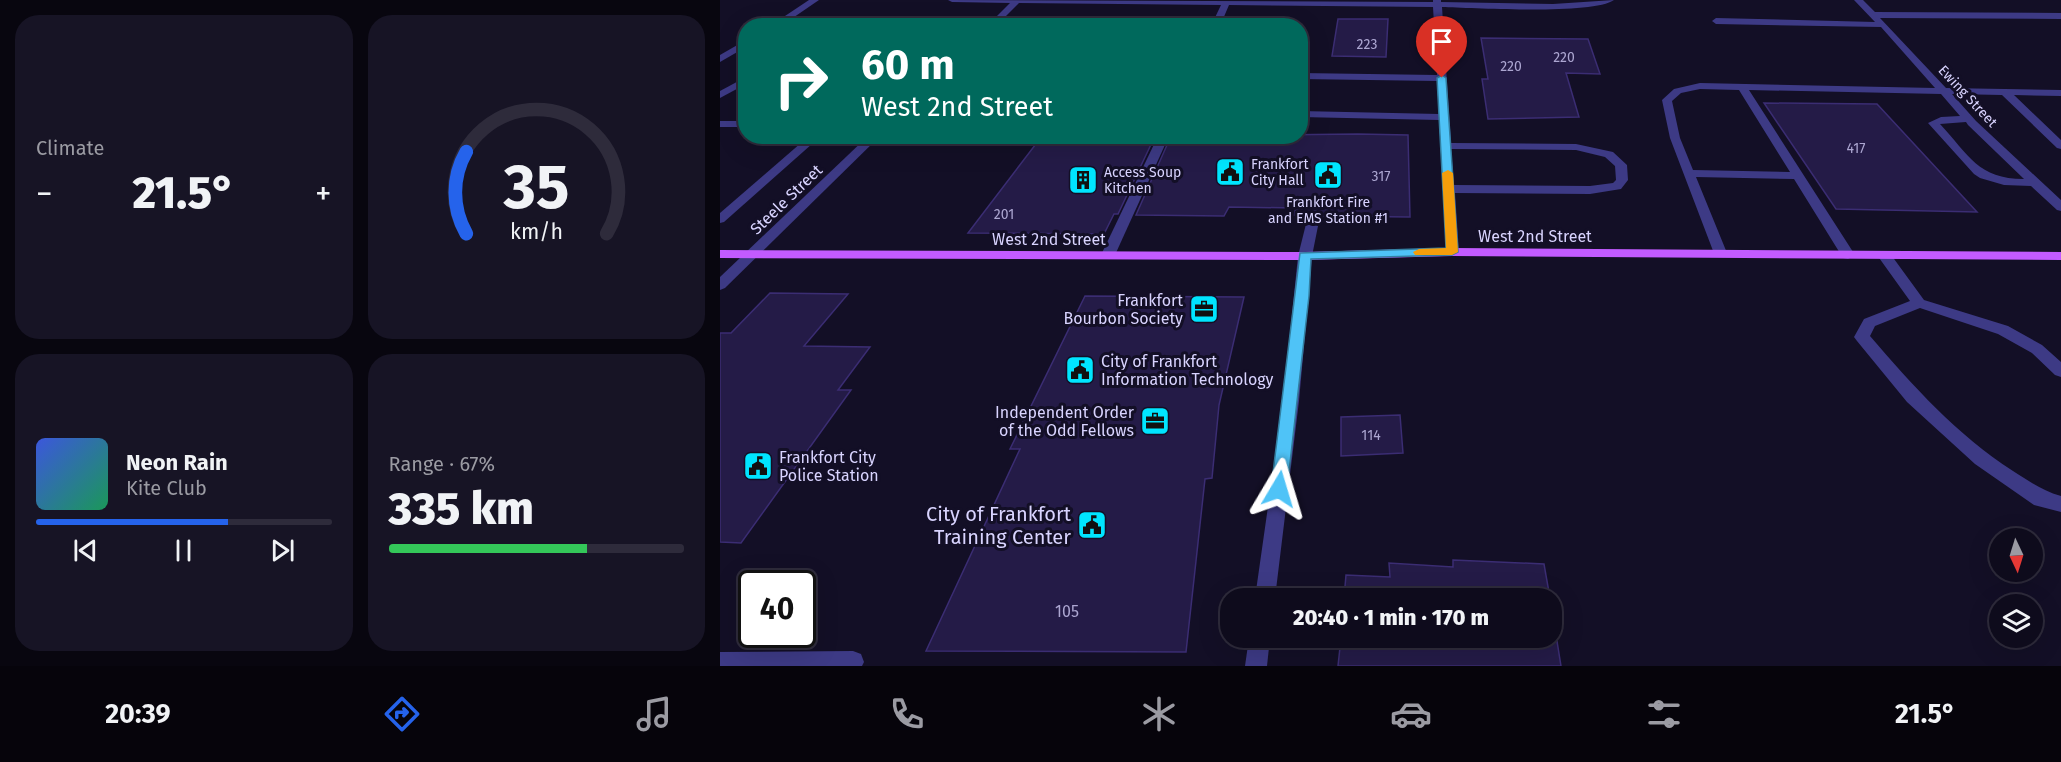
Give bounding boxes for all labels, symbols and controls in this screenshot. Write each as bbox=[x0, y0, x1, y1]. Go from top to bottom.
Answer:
pin bbox=[1416, 16, 1467, 78]
icon: arrive bbox=[1425, 25, 1458, 58]
house number: 223 bbox=[1357, 36, 1377, 53]
text: 60 m bbox=[861, 40, 955, 90]
icon: right bbox=[762, 42, 840, 120]
house number: 220 bbox=[1553, 49, 1575, 66]
house number: 220 bbox=[1500, 58, 1522, 75]
street label: Ewing Street bbox=[1935, 62, 2001, 132]
text: West 2nd Street bbox=[861, 91, 1053, 123]
text: Climate bbox=[36, 136, 104, 160]
house number: 417 bbox=[1847, 140, 1865, 157]
text: 35 bbox=[502, 150, 569, 225]
public building icon: Frankfort City Hall bbox=[1214, 156, 1246, 188]
place label: Frankfort City Hall bbox=[1251, 156, 1309, 189]
public building icon: Frankfort Fire and EMS Station #1 bbox=[1312, 159, 1344, 191]
street label: Steele Street bbox=[746, 160, 826, 238]
building icon: Access Soup Kitchen bbox=[1067, 164, 1099, 196]
place label: Access Soup Kitchen bbox=[1104, 164, 1181, 197]
text: 21.5° bbox=[132, 166, 235, 220]
house number: 317 bbox=[1372, 168, 1390, 185]
text: − bbox=[36, 174, 53, 214]
text: + bbox=[315, 174, 332, 214]
place label: Frankfort Fire and EMS Station #1 bbox=[1268, 194, 1388, 227]
house number: 201 bbox=[994, 206, 1014, 223]
text: km/h bbox=[510, 219, 563, 245]
street label: West 2nd Street bbox=[1478, 227, 1592, 246]
street label: West 2nd Street bbox=[992, 230, 1106, 249]
place label: Frankfort Bourbon Society bbox=[1063, 291, 1183, 328]
office icon: Frankfort Bourbon Society bbox=[1188, 293, 1220, 325]
place label: City of Frankfort Information Technology bbox=[1101, 352, 1274, 389]
public building icon: City of Frankfort Information Technology bbox=[1064, 354, 1096, 386]
place label: Independent Order of the Odd Fellows bbox=[995, 403, 1135, 440]
office icon: Independent Order of the Odd Fellows bbox=[1139, 405, 1171, 437]
house number: 114 bbox=[1361, 427, 1381, 444]
place label: Frankfort City Police Station bbox=[779, 448, 879, 485]
text: Neon Rain bbox=[126, 449, 228, 476]
public building icon: Frankfort City Police Station bbox=[742, 450, 774, 482]
text: Range · 67% bbox=[389, 452, 495, 476]
position arrow bbox=[1247, 457, 1311, 521]
text: Kite Club bbox=[126, 476, 207, 500]
text: 335 km bbox=[389, 482, 534, 536]
place label: City of Frankfort Training Center bbox=[926, 502, 1072, 549]
public building icon: City of Frankfort Training Center bbox=[1076, 509, 1108, 541]
north arrow bbox=[1989, 528, 2043, 582]
map controls bbox=[1989, 528, 2043, 648]
icon: previous bbox=[69, 534, 102, 567]
icon: pause bbox=[167, 534, 200, 567]
icon: next bbox=[266, 534, 299, 567]
speed limit sign: 40 bbox=[738, 570, 816, 648]
button: layers bbox=[1989, 594, 2043, 648]
house number: 105 bbox=[1055, 602, 1079, 621]
text: 20:40 · 1 min · 170 m bbox=[1293, 604, 1489, 631]
icon: directions bbox=[381, 693, 423, 735]
icon: music bbox=[633, 693, 675, 735]
icon: phone bbox=[886, 693, 928, 735]
icon: climate bbox=[1138, 693, 1180, 735]
icon: car bbox=[1390, 693, 1432, 735]
icon: filters bbox=[1643, 693, 1685, 735]
text: 20:39 bbox=[105, 698, 171, 730]
text: 21.5° bbox=[1895, 698, 1956, 730]

